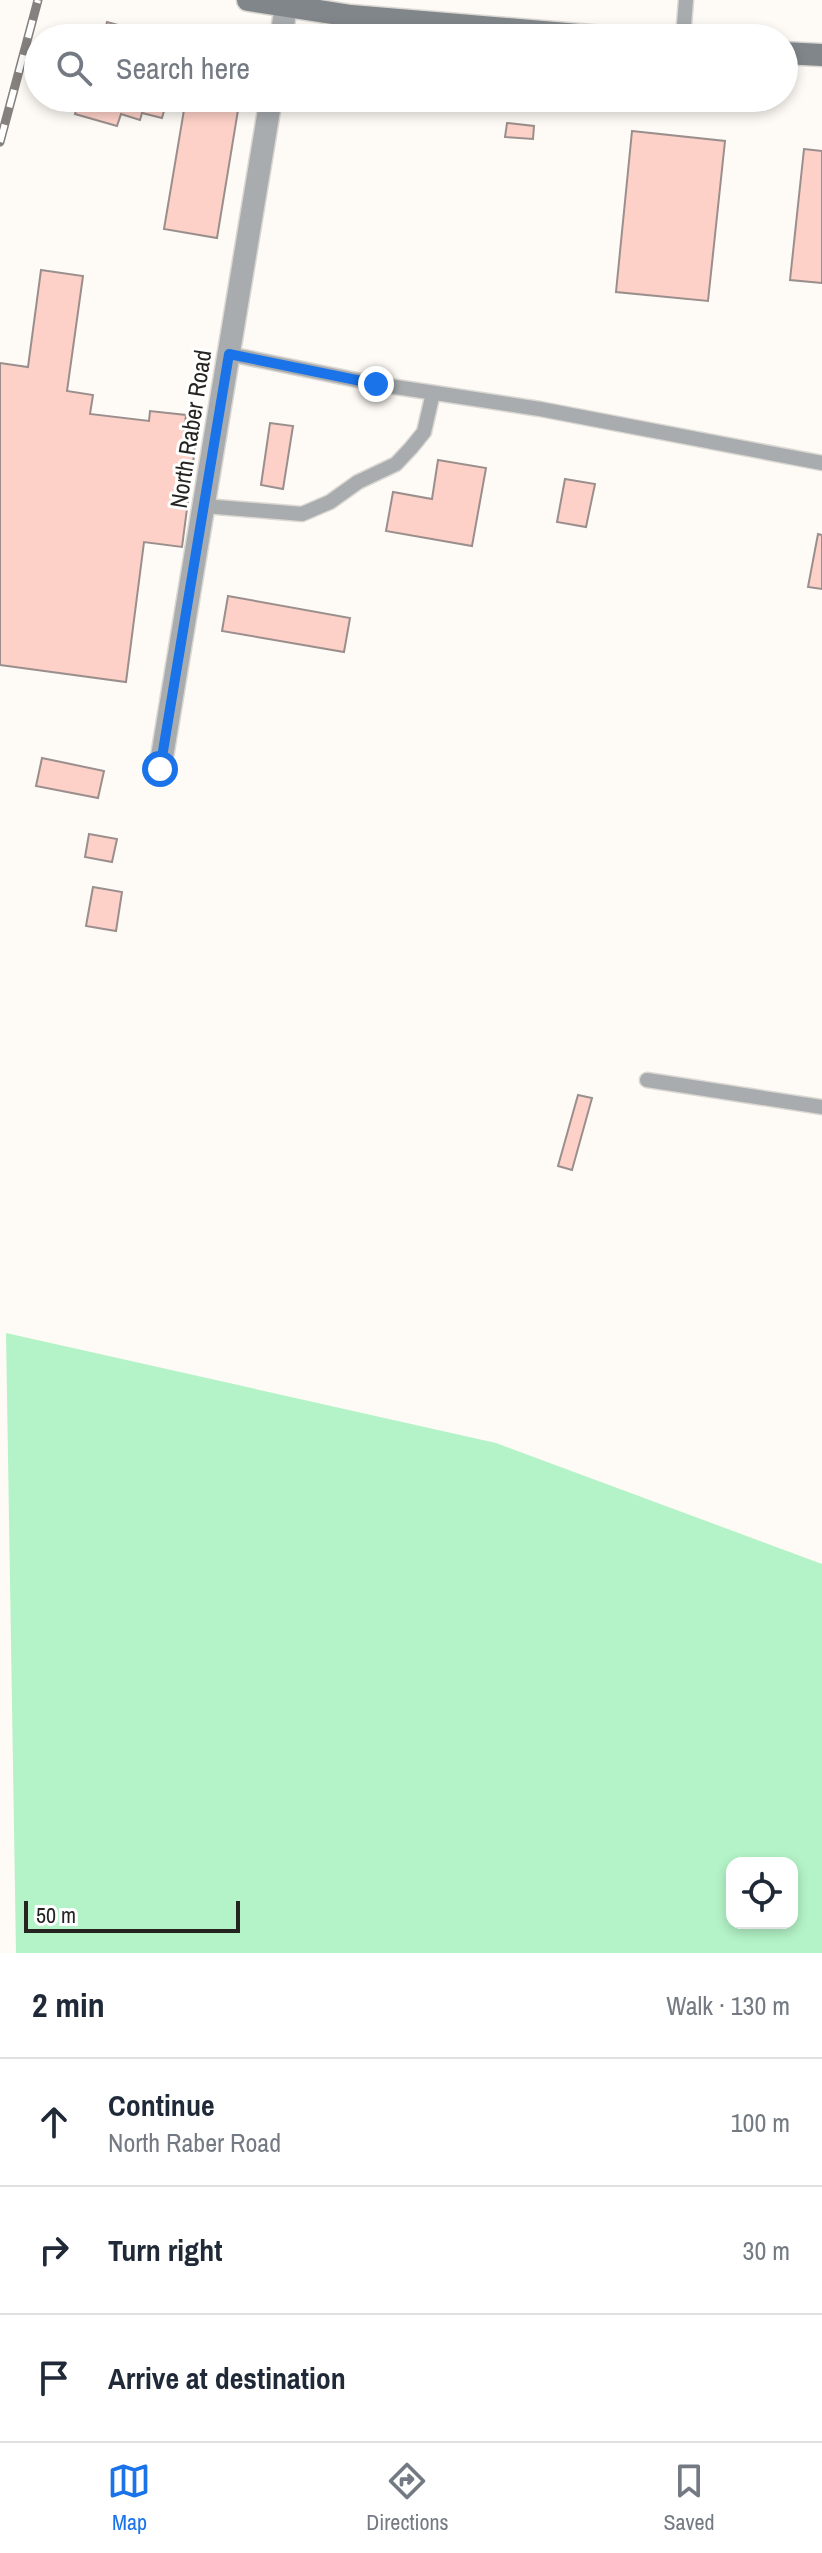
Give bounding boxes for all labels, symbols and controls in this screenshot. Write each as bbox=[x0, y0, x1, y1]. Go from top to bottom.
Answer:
search box bbox=[24, 24, 798, 112]
icon: search bbox=[52, 46, 96, 90]
text: Search here bbox=[116, 48, 250, 88]
street label: North Raber Road bbox=[162, 348, 218, 510]
route end bbox=[358, 366, 394, 402]
route start bbox=[142, 751, 178, 787]
map controls bbox=[726, 1857, 798, 1929]
button: locate bbox=[726, 1857, 798, 1929]
scale bar bbox=[24, 1897, 240, 1933]
text: 50 m bbox=[36, 1900, 76, 1930]
text: 2 min bbox=[32, 1982, 105, 2028]
text: Walk · 130 m bbox=[666, 1988, 790, 2023]
text: Continue bbox=[108, 2085, 215, 2125]
icon: ahead bbox=[32, 2100, 76, 2144]
text: 100 m bbox=[731, 2105, 790, 2140]
text: North Raber Road bbox=[108, 2125, 281, 2160]
icon: right bbox=[32, 2228, 76, 2272]
text: Turn right bbox=[108, 2230, 222, 2270]
text: 30 m bbox=[743, 2233, 790, 2268]
icon: arrive bbox=[32, 2356, 76, 2400]
text: Arrive at destination bbox=[108, 2358, 346, 2398]
tab: Map bbox=[107, 2459, 151, 2537]
tab: Directions bbox=[366, 2459, 449, 2537]
tab: Saved bbox=[663, 2459, 715, 2537]

